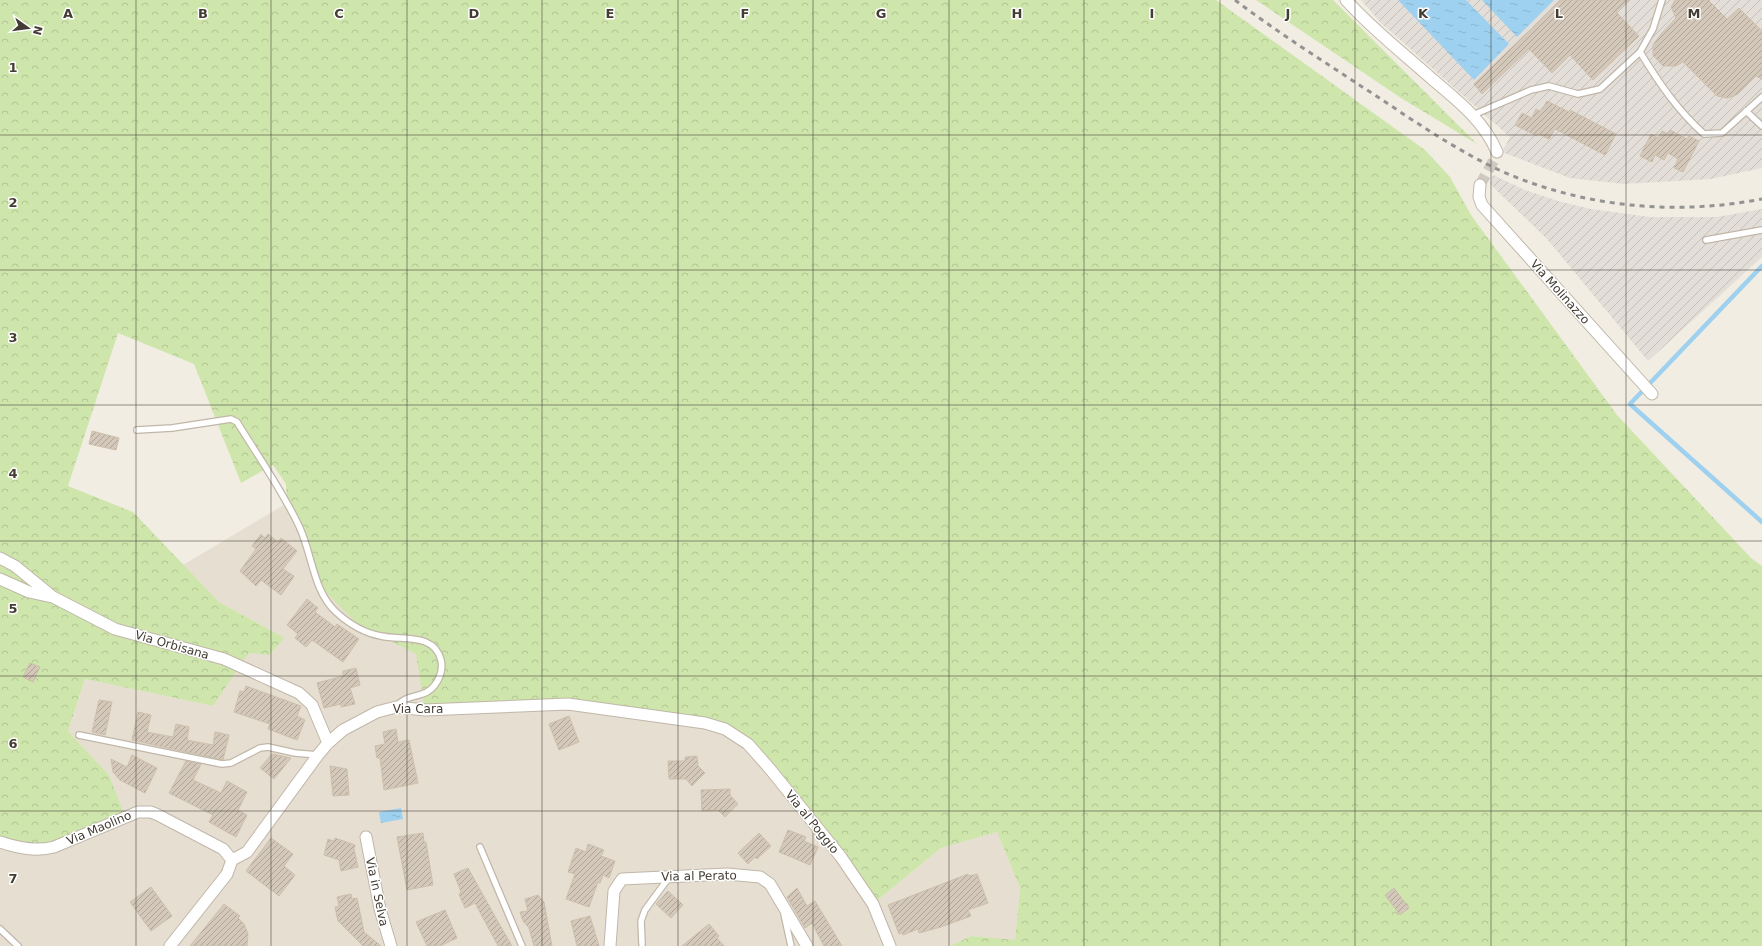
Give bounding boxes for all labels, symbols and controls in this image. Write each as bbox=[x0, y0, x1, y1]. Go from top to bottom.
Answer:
text: A bbox=[63, 6, 73, 21]
text: B bbox=[198, 6, 208, 21]
text: C bbox=[334, 6, 344, 21]
text: D bbox=[469, 6, 480, 21]
text: E bbox=[606, 6, 614, 21]
text: F bbox=[741, 6, 749, 21]
text: G bbox=[876, 6, 886, 21]
text: H bbox=[1012, 6, 1022, 21]
text: I bbox=[1150, 6, 1154, 21]
text: J bbox=[1285, 6, 1290, 21]
text: K bbox=[1418, 6, 1429, 21]
text: L bbox=[1555, 6, 1563, 21]
text: M bbox=[1688, 6, 1700, 21]
north arrow bbox=[8, 8, 48, 48]
text: N bbox=[30, 24, 45, 36]
text: 1 bbox=[8, 60, 18, 75]
text: 2 bbox=[8, 195, 18, 210]
street label: Via Molinazzo bbox=[1527, 257, 1593, 327]
text: 3 bbox=[8, 330, 18, 345]
text: 4 bbox=[8, 466, 18, 481]
text: 5 bbox=[8, 601, 18, 616]
street label: Via Orbisana bbox=[133, 628, 211, 662]
street label: Via Cara bbox=[393, 702, 443, 716]
text: 6 bbox=[8, 736, 18, 751]
street label: Via al Poggio bbox=[782, 788, 842, 856]
street label: Via Maolino bbox=[64, 808, 134, 848]
street label: Via in Selva bbox=[363, 856, 391, 928]
street label: Via al Perato bbox=[661, 868, 737, 884]
text: 7 bbox=[8, 871, 18, 886]

